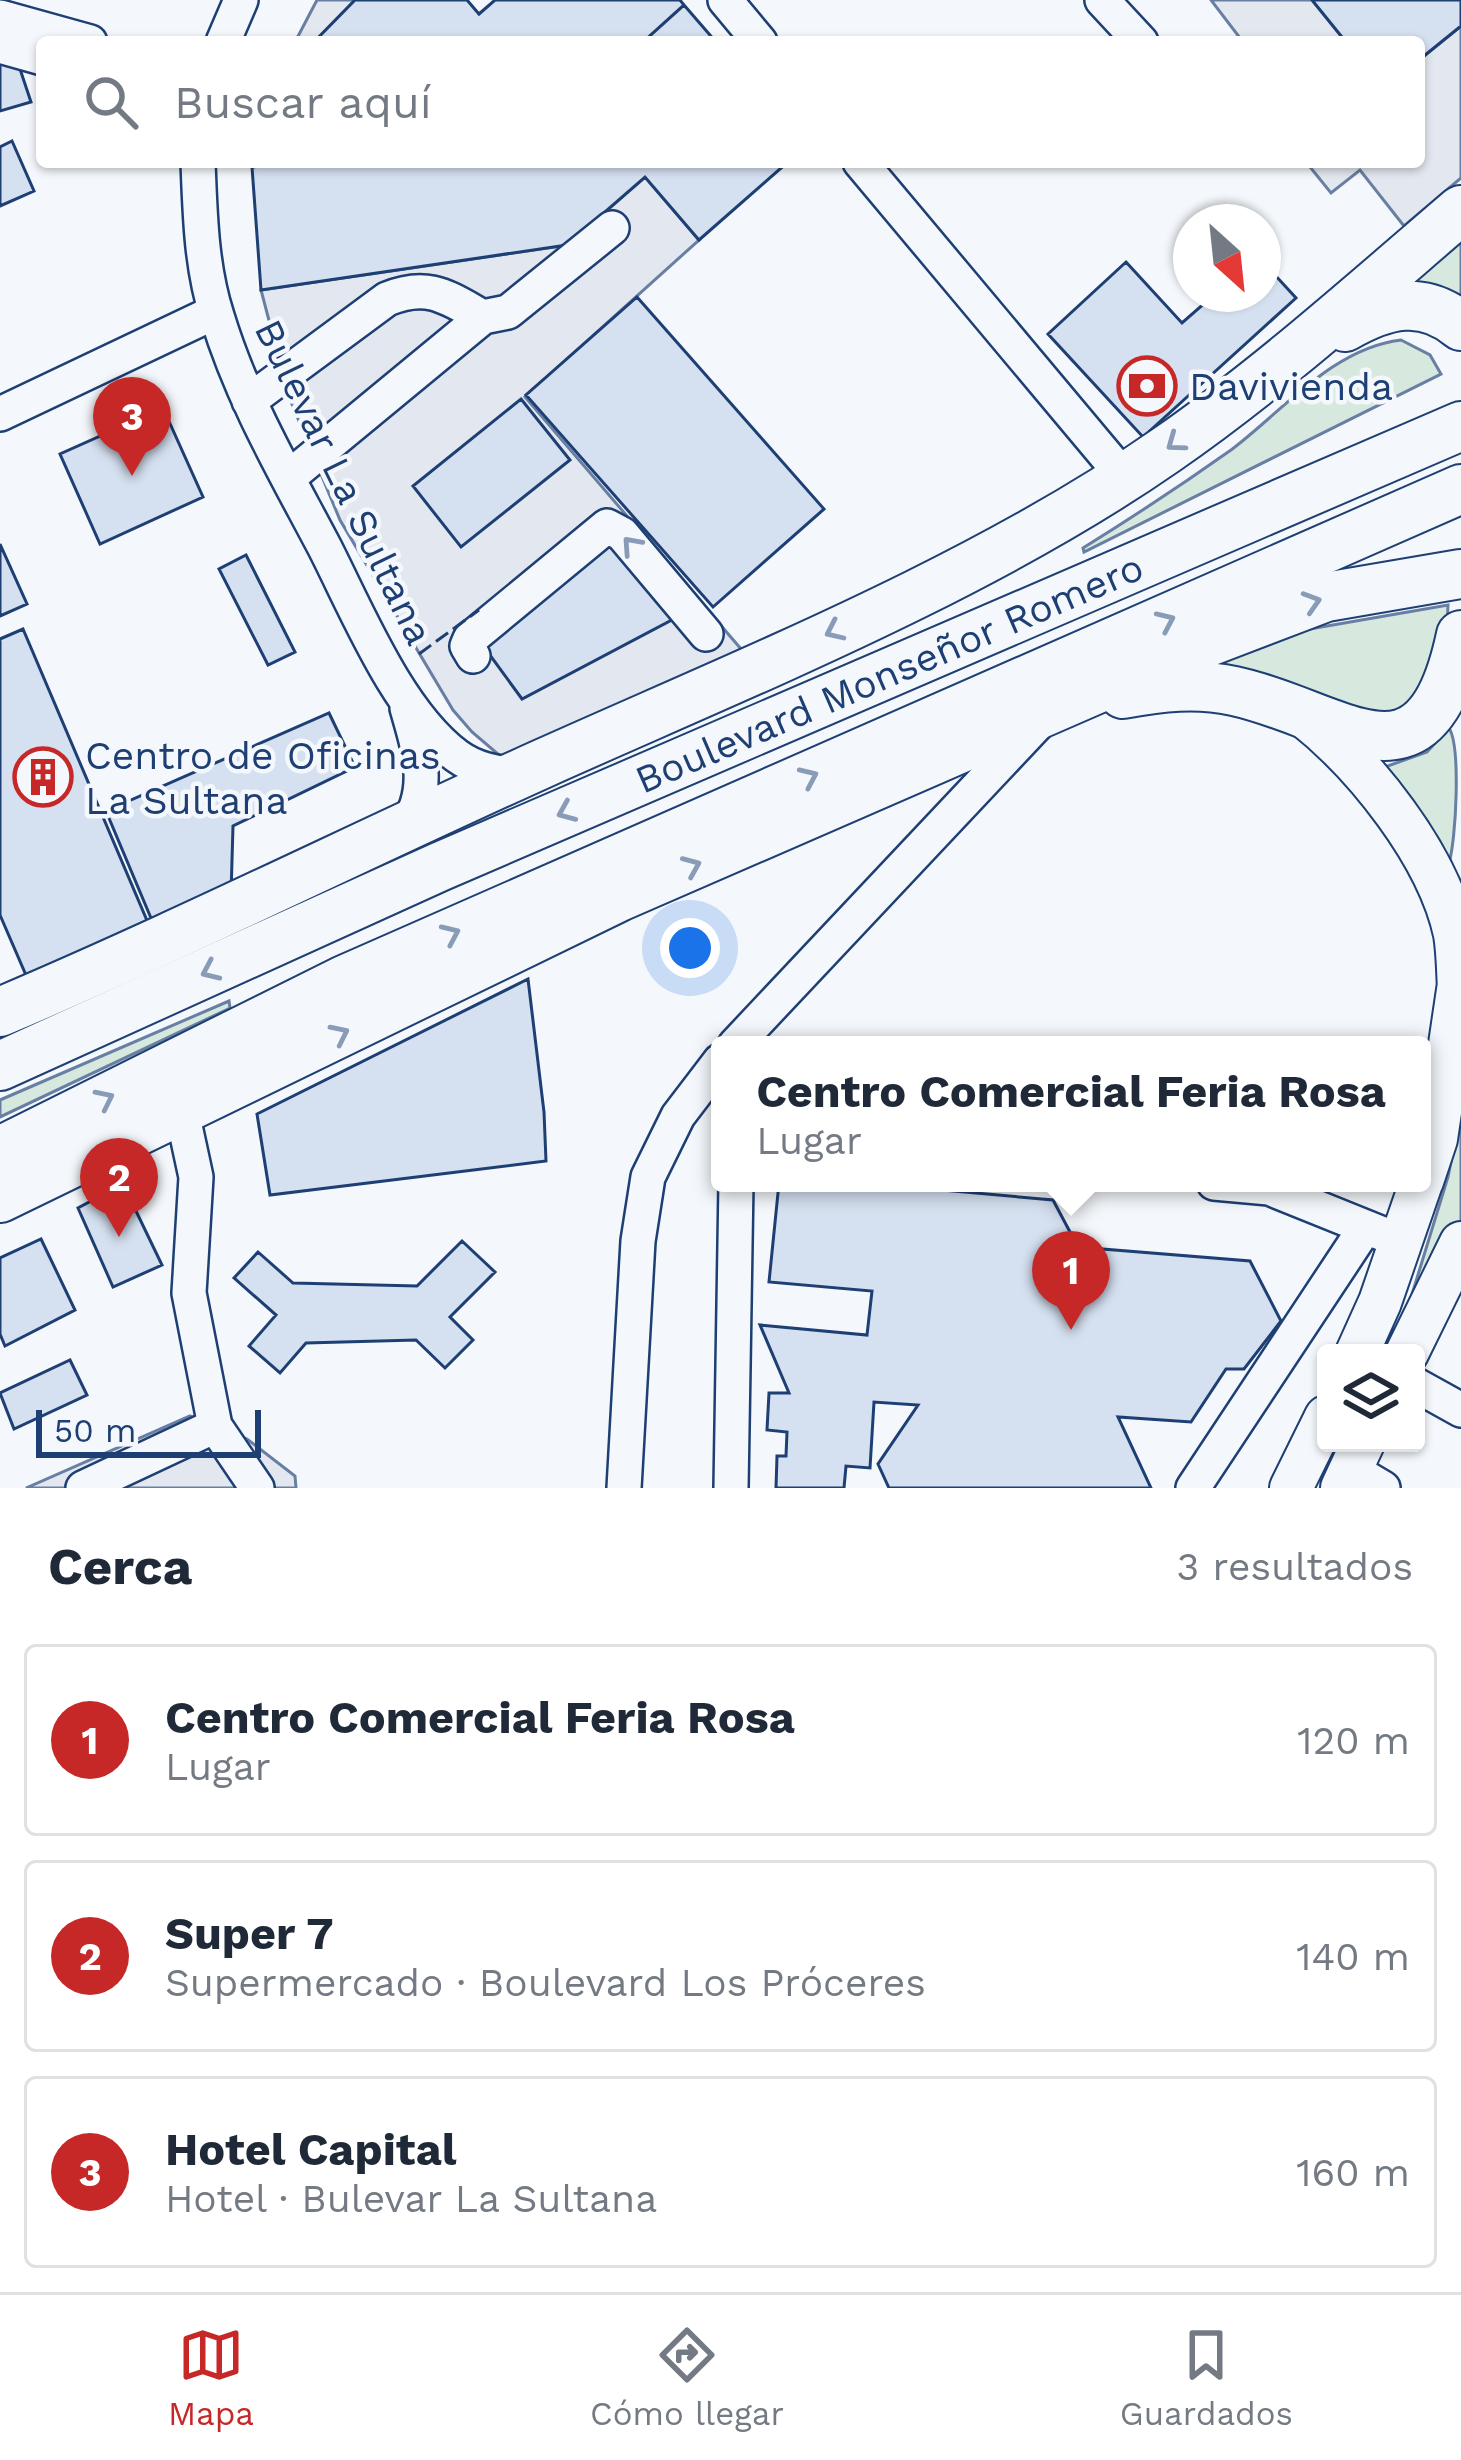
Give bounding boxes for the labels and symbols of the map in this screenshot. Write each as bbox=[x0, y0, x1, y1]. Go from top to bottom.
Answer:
north arrow bbox=[1173, 204, 1281, 312]
street label: Bulevar La Sultana bbox=[246, 312, 442, 652]
bank icon: Davivienda bbox=[1116, 355, 1178, 417]
place label: Davivienda bbox=[1189, 364, 1393, 409]
pin: 3 bbox=[93, 377, 171, 476]
one-way arrow bbox=[1167, 428, 1188, 450]
one-way arrow bbox=[624, 537, 645, 559]
street label: Boulevard Monseñor Romero bbox=[628, 544, 1150, 802]
one-way arrow bbox=[1301, 592, 1322, 617]
one-way arrow bbox=[1154, 612, 1175, 636]
one-way arrow bbox=[825, 617, 846, 641]
place label: Centro de Oficinas La Sultana bbox=[85, 733, 441, 823]
building icon: Centro de Oficinas La Sultana bbox=[12, 746, 74, 808]
one-way arrow bbox=[796, 768, 818, 792]
one-way arrow bbox=[556, 798, 578, 822]
one-way arrow bbox=[680, 856, 701, 880]
your location bbox=[660, 918, 720, 978]
one-way arrow bbox=[439, 924, 460, 948]
one-way arrow bbox=[201, 957, 223, 981]
one-way arrow bbox=[328, 1025, 349, 1048]
one-way arrow bbox=[93, 1090, 114, 1113]
pin: 2 bbox=[80, 1138, 158, 1237]
pin: 1 bbox=[1032, 1231, 1110, 1330]
scale bar bbox=[36, 1404, 261, 1457]

